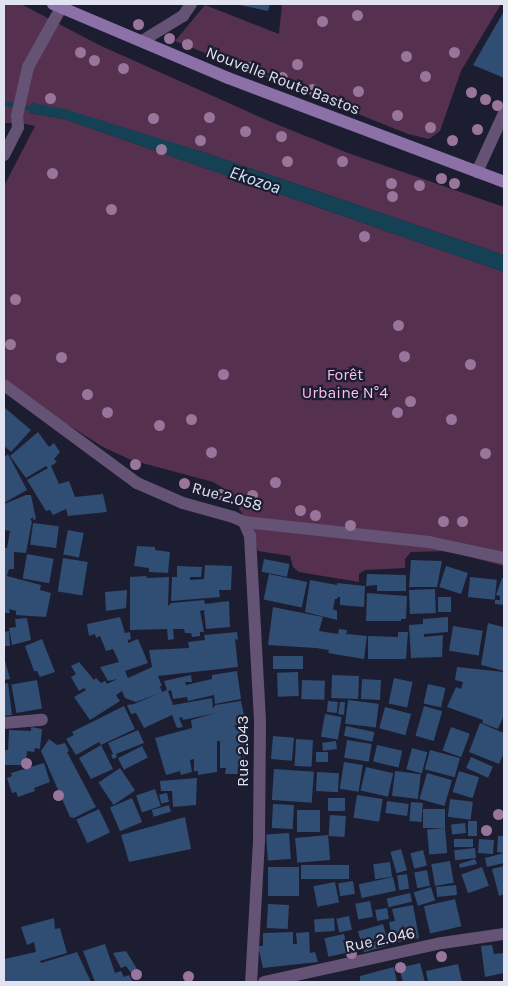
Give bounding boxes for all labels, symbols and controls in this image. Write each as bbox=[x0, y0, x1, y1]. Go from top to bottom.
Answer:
street label: Nouvelle Route Bastos bbox=[203, 43, 363, 119]
water label: Ekozoa bbox=[227, 161, 283, 199]
park label: Forêt Urbaine N°4 bbox=[302, 365, 388, 403]
street label: Rue 2.058 bbox=[190, 478, 264, 516]
street label: Rue 2.043 bbox=[233, 715, 253, 787]
street label: Rue 2.046 bbox=[343, 923, 417, 957]

